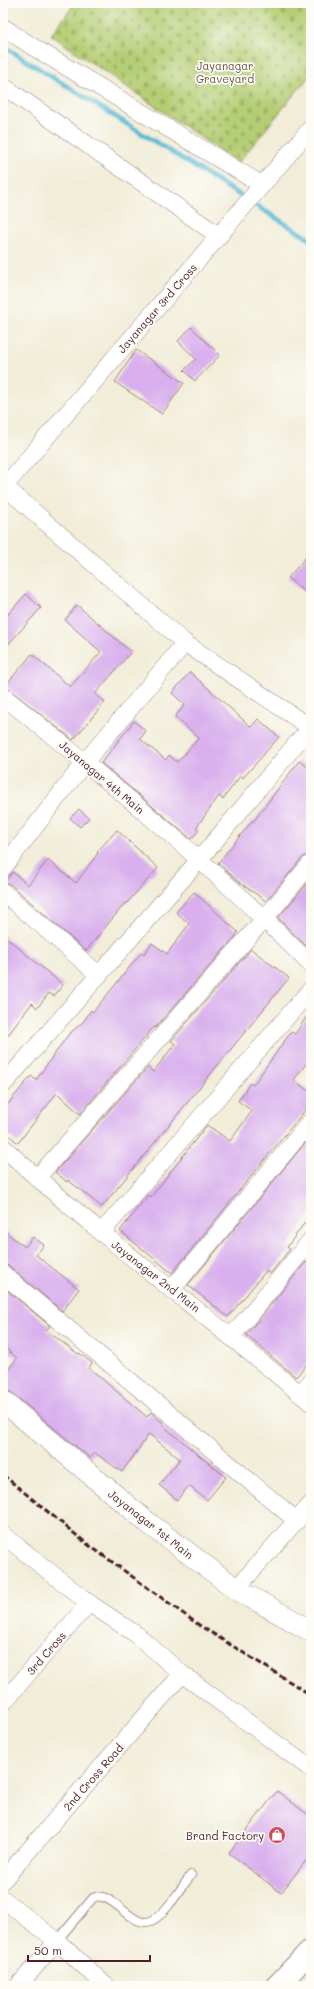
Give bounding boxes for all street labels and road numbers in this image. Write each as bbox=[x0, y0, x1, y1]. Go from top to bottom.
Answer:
street label: Jayanagar 3rd Cross bbox=[114, 260, 200, 356]
street label: Jayanagar 4th Main bbox=[56, 737, 148, 817]
street label: Jayanagar 2nd Main bbox=[109, 1237, 203, 1315]
street label: Jayanagar 1st Main bbox=[105, 1486, 197, 1562]
street label: 3rd Cross bbox=[23, 1628, 69, 1678]
street label: 2nd Cross Road bbox=[60, 1740, 126, 1814]

